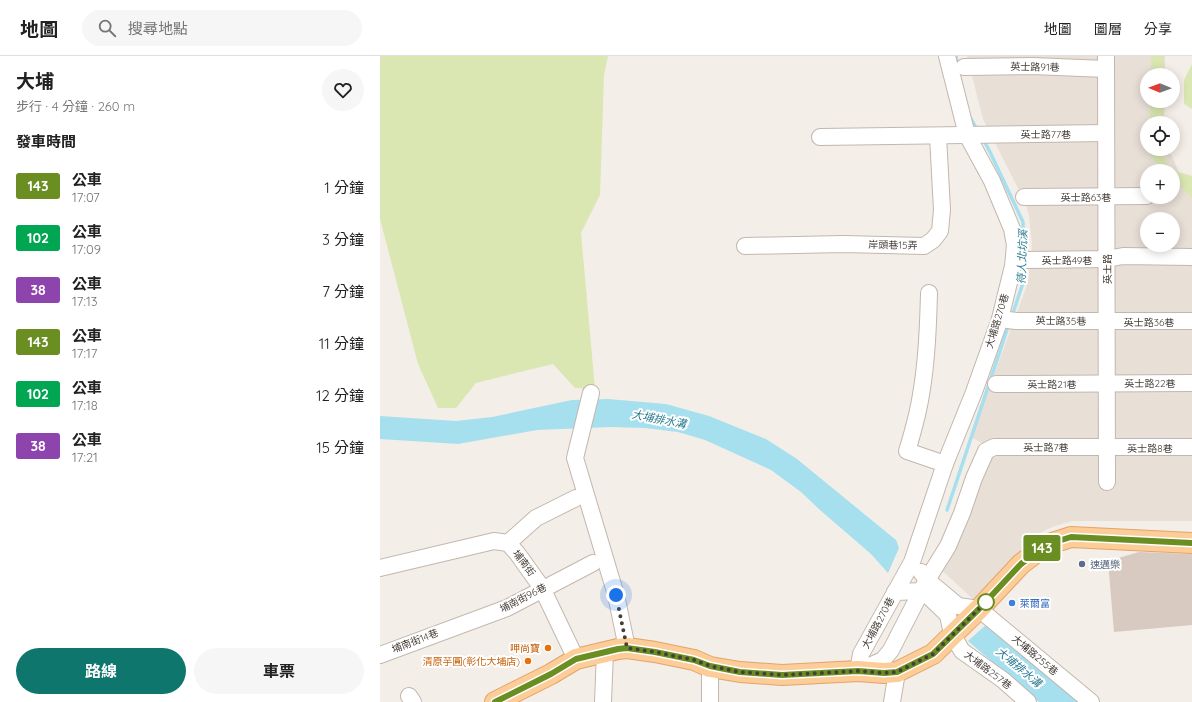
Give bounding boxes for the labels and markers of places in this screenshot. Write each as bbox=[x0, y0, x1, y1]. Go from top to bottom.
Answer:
place label: 速邁樂 bbox=[1090, 558, 1120, 571]
marker: 速邁樂 bbox=[1077, 559, 1087, 569]
unlabelled marker bbox=[977, 593, 995, 611]
place label: 萊爾富 bbox=[1020, 597, 1050, 610]
marker: 萊爾富 bbox=[1007, 598, 1017, 608]
place label: 呷尚寶 bbox=[510, 642, 540, 655]
marker: 呷尚寶 bbox=[543, 643, 553, 653]
place label: 清原芋圓(彰化大埔店) bbox=[423, 655, 520, 668]
marker: 清原芋圓(彰化大埔店) bbox=[523, 656, 533, 666]

